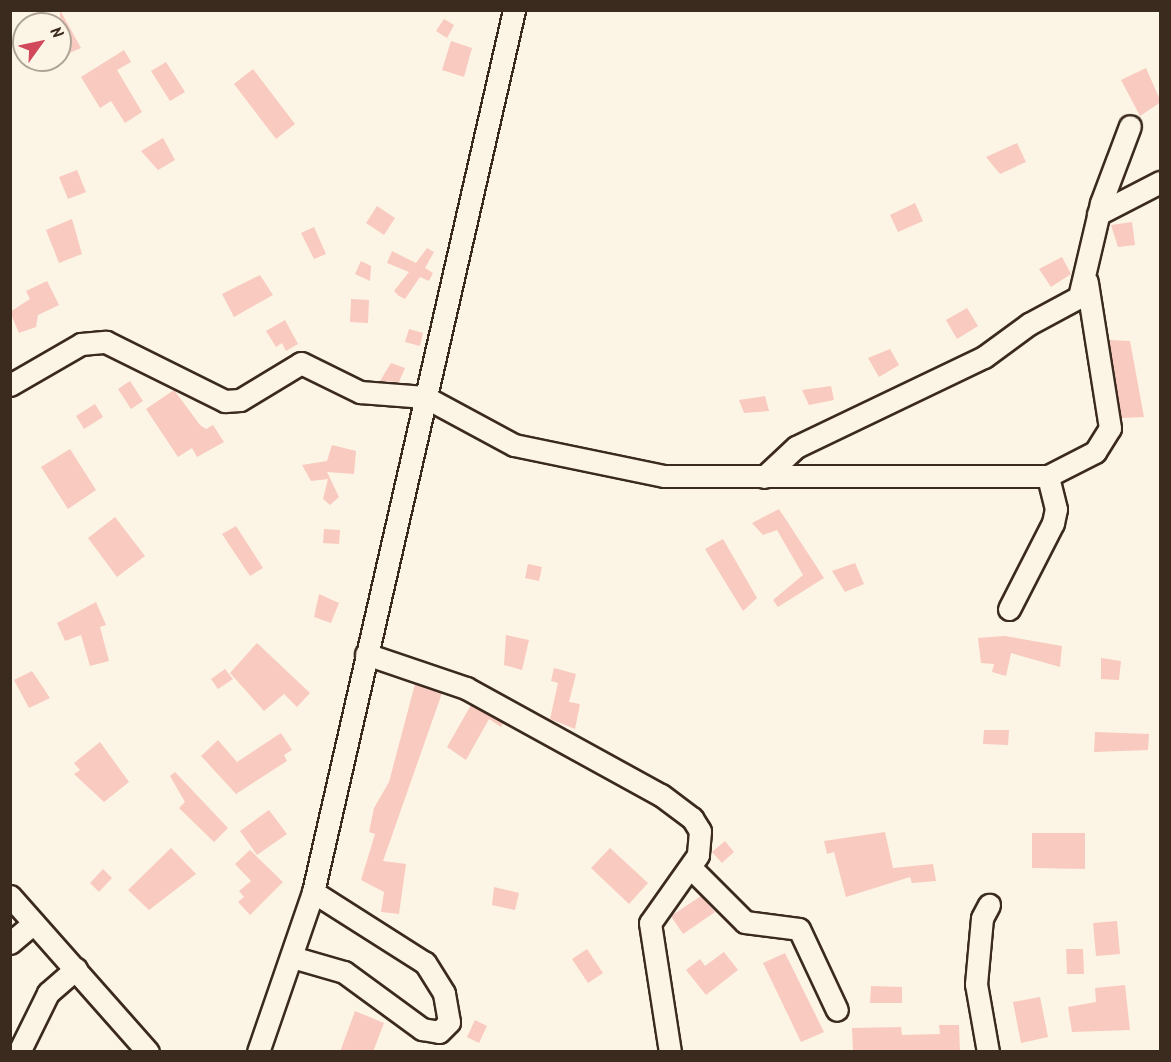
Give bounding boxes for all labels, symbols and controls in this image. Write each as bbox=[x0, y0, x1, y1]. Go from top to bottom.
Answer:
north arrow bbox=[12, 12, 72, 72]
text: N bbox=[43, 22, 69, 44]

